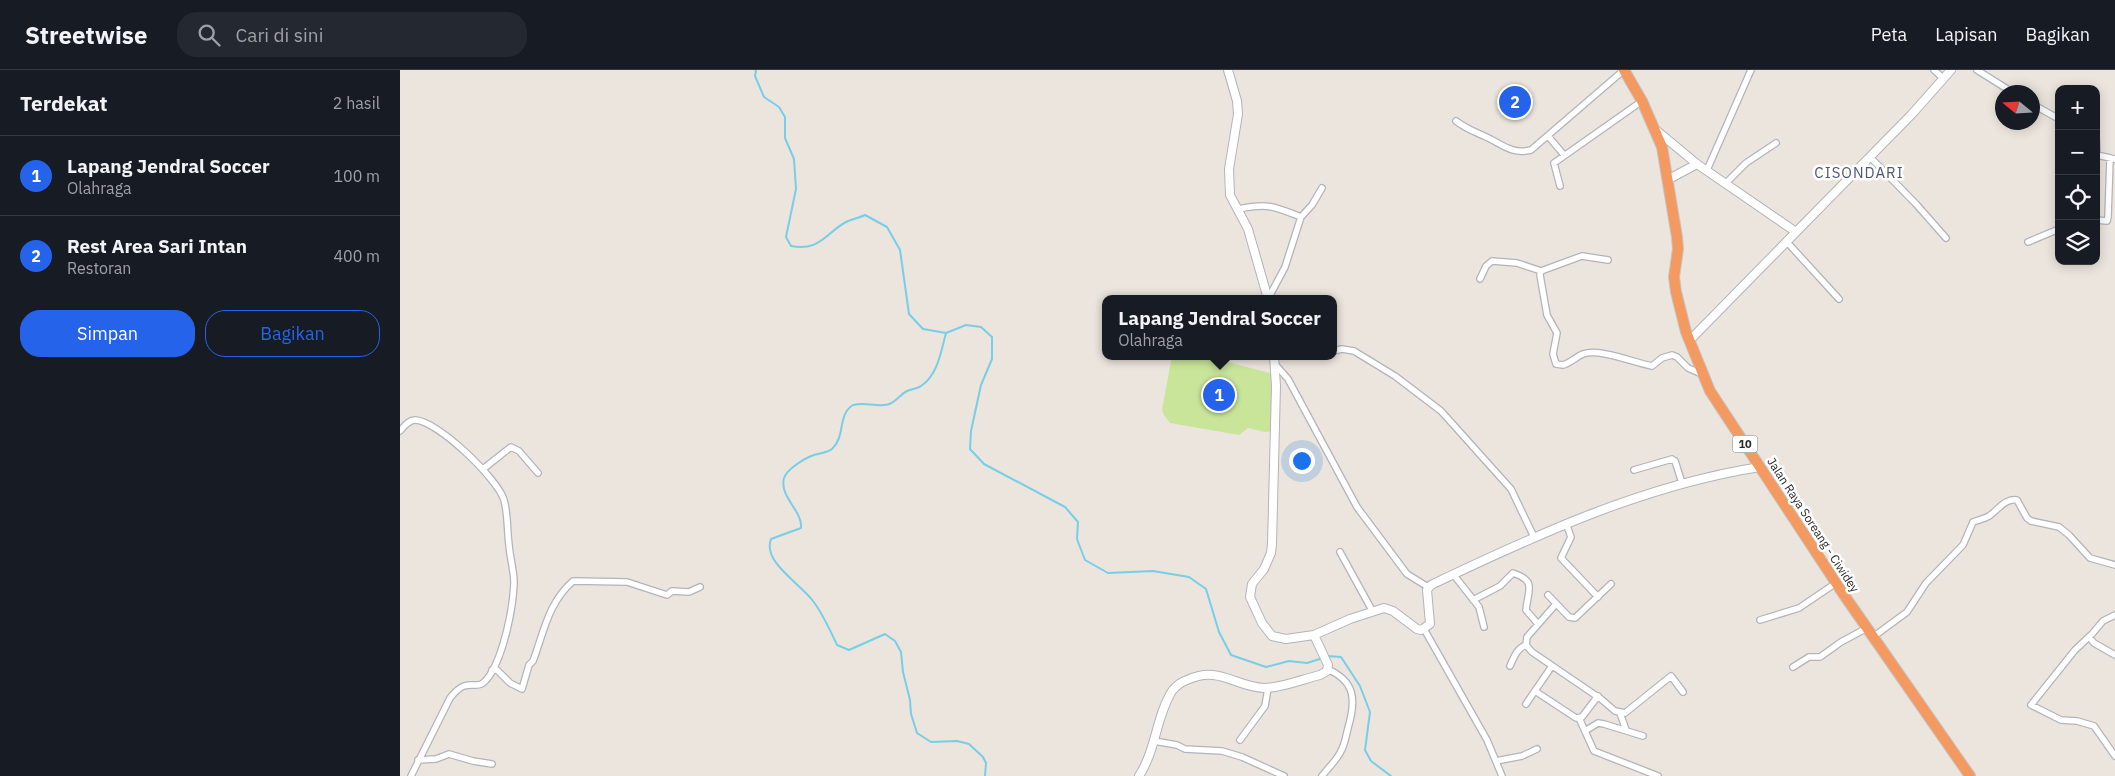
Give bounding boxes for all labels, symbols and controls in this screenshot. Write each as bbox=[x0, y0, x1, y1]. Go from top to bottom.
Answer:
search box bbox=[177, 12, 527, 57]
text: Streetwise bbox=[25, 19, 147, 51]
icon: search bbox=[195, 21, 223, 49]
text: Cari di sini bbox=[235, 23, 323, 47]
text: Peta bbox=[1871, 23, 1907, 46]
text: Lapisan bbox=[1935, 23, 1997, 46]
text: Bagikan bbox=[2025, 23, 2090, 46]
pin: 2 bbox=[1499, 83, 1531, 121]
north arrow bbox=[1995, 85, 2040, 130]
map controls bbox=[2055, 85, 2100, 265]
button: + bbox=[2055, 85, 2100, 130]
text: Terdekat bbox=[20, 89, 108, 117]
text: 2 hasil bbox=[333, 93, 380, 113]
button: − bbox=[2055, 130, 2100, 175]
text: Lapang Jendral Soccer bbox=[67, 154, 270, 178]
district label: CISONDARI bbox=[1814, 163, 1904, 182]
text: 1 bbox=[31, 166, 41, 186]
text: 100 m bbox=[333, 166, 380, 186]
button: locate bbox=[2055, 175, 2100, 220]
text: Olahraga bbox=[67, 178, 132, 198]
button: layers bbox=[2055, 220, 2100, 265]
text: Rest Area Sari Intan bbox=[67, 234, 247, 258]
text: 2 bbox=[31, 246, 41, 266]
text: 400 m bbox=[333, 246, 380, 266]
text: Restoran bbox=[67, 258, 131, 278]
popup bbox=[1102, 295, 1337, 360]
text: Lapang Jendral Soccer bbox=[1118, 306, 1321, 330]
button: Simpan bbox=[20, 310, 195, 357]
button: Bagikan bbox=[205, 310, 380, 357]
text: Olahraga bbox=[1118, 330, 1183, 350]
pin: 1 bbox=[1203, 376, 1235, 414]
road number: 10 bbox=[1732, 436, 1758, 452]
your location bbox=[1289, 448, 1315, 474]
street label: Jalan Raya Soreang - Ciwidey bbox=[1764, 455, 1863, 595]

